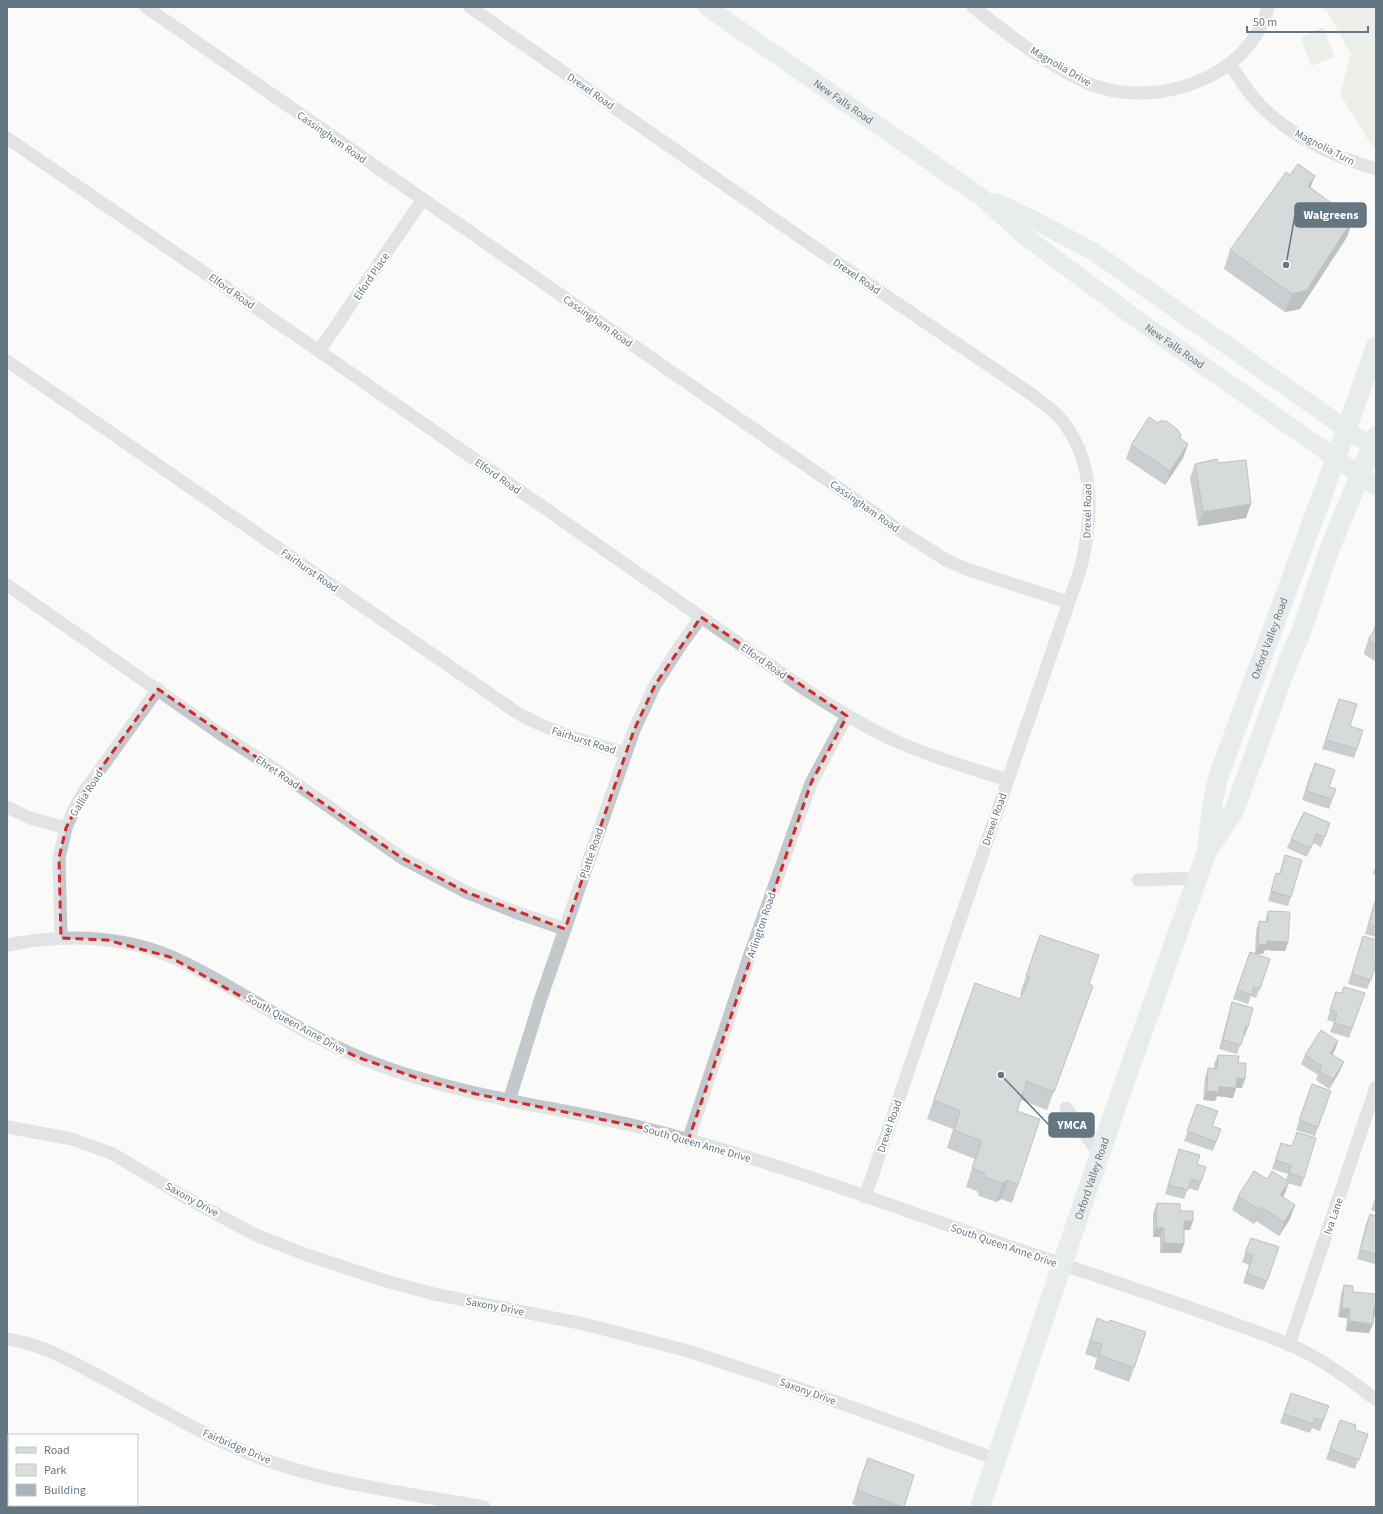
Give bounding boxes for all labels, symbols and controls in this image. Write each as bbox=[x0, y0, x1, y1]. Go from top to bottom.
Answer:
scale bar bbox=[1247, 8, 1368, 34]
text: 50 m bbox=[1253, 14, 1277, 31]
street label: Magnolia Drive bbox=[1027, 43, 1094, 90]
street label: Drexel Road bbox=[564, 70, 617, 113]
street label: New Falls Road bbox=[810, 76, 876, 128]
street label: Cassingham Road bbox=[294, 108, 370, 167]
street label: Magnolia Turn bbox=[1292, 126, 1357, 169]
callout: Walgreens bbox=[1295, 203, 1366, 227]
text: Walgreens bbox=[1303, 207, 1359, 224]
street label: Elford Place bbox=[350, 249, 393, 303]
street label: Drexel Road bbox=[830, 255, 884, 298]
street label: Elford Road bbox=[206, 270, 258, 313]
street label: Cassingham Road bbox=[560, 292, 636, 351]
street label: New Falls Road bbox=[1142, 320, 1207, 372]
street label: Elford Road bbox=[472, 455, 524, 498]
street label: Cassingham Road bbox=[827, 477, 903, 536]
street label: Drexel Road bbox=[1080, 484, 1095, 538]
street label: Fairhurst Road bbox=[278, 545, 341, 596]
street label: Oxford Valley Road bbox=[1248, 595, 1292, 681]
street label: Elford Road bbox=[738, 640, 790, 683]
street label: Fairhurst Road bbox=[550, 723, 618, 758]
street label: Ehret Road bbox=[253, 752, 303, 793]
street label: Gallia Road bbox=[66, 767, 107, 819]
street label: Drexel Road bbox=[978, 791, 1010, 847]
street label: Platte Road bbox=[576, 826, 607, 881]
street label: Arlington Road bbox=[743, 890, 780, 960]
street label: South Queen Anne Drive bbox=[243, 991, 349, 1058]
street label: Drexel Road bbox=[873, 1098, 905, 1154]
callout: YMCA bbox=[1049, 1113, 1094, 1137]
text: YMCA bbox=[1056, 1117, 1087, 1134]
street label: South Queen Anne Drive bbox=[641, 1121, 753, 1166]
street label: Oxford Valley Road bbox=[1071, 1135, 1113, 1222]
street label: Saxony Drive bbox=[162, 1179, 222, 1221]
street label: Iva Lane bbox=[1320, 1195, 1347, 1237]
street label: South Queen Anne Drive bbox=[949, 1220, 1060, 1271]
street label: Saxony Drive bbox=[464, 1293, 526, 1320]
street label: Saxony Drive bbox=[777, 1374, 839, 1409]
street label: Fairbridge Drive bbox=[200, 1425, 274, 1468]
legend bbox=[8, 1434, 138, 1506]
text: Road bbox=[44, 1442, 70, 1459]
text: Park bbox=[44, 1462, 66, 1479]
text: Building bbox=[44, 1482, 86, 1499]

